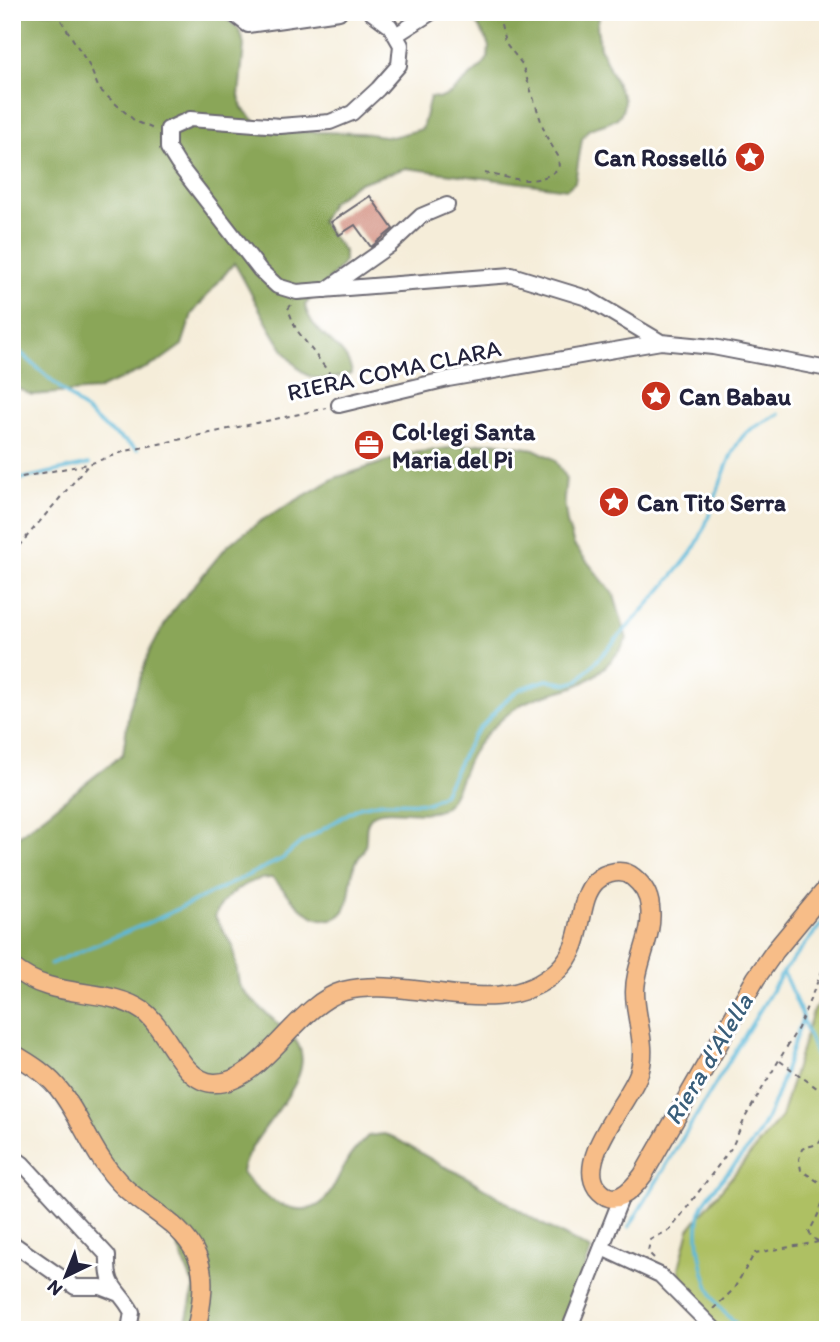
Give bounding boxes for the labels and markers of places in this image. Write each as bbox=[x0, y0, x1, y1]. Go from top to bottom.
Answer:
place icon: Can Rosselló bbox=[733, 140, 767, 174]
place label: Can Rosselló bbox=[594, 143, 727, 172]
place icon: Can Babau bbox=[639, 379, 673, 413]
place label: Can Babau bbox=[679, 382, 792, 411]
place label: Col·legi Santa Maria del Pi bbox=[392, 417, 536, 474]
office icon: Col·legi Santa Maria del Pi bbox=[352, 428, 386, 462]
place icon: Can Tito Serra bbox=[597, 485, 631, 519]
place label: Can Tito Serra bbox=[637, 488, 786, 517]

